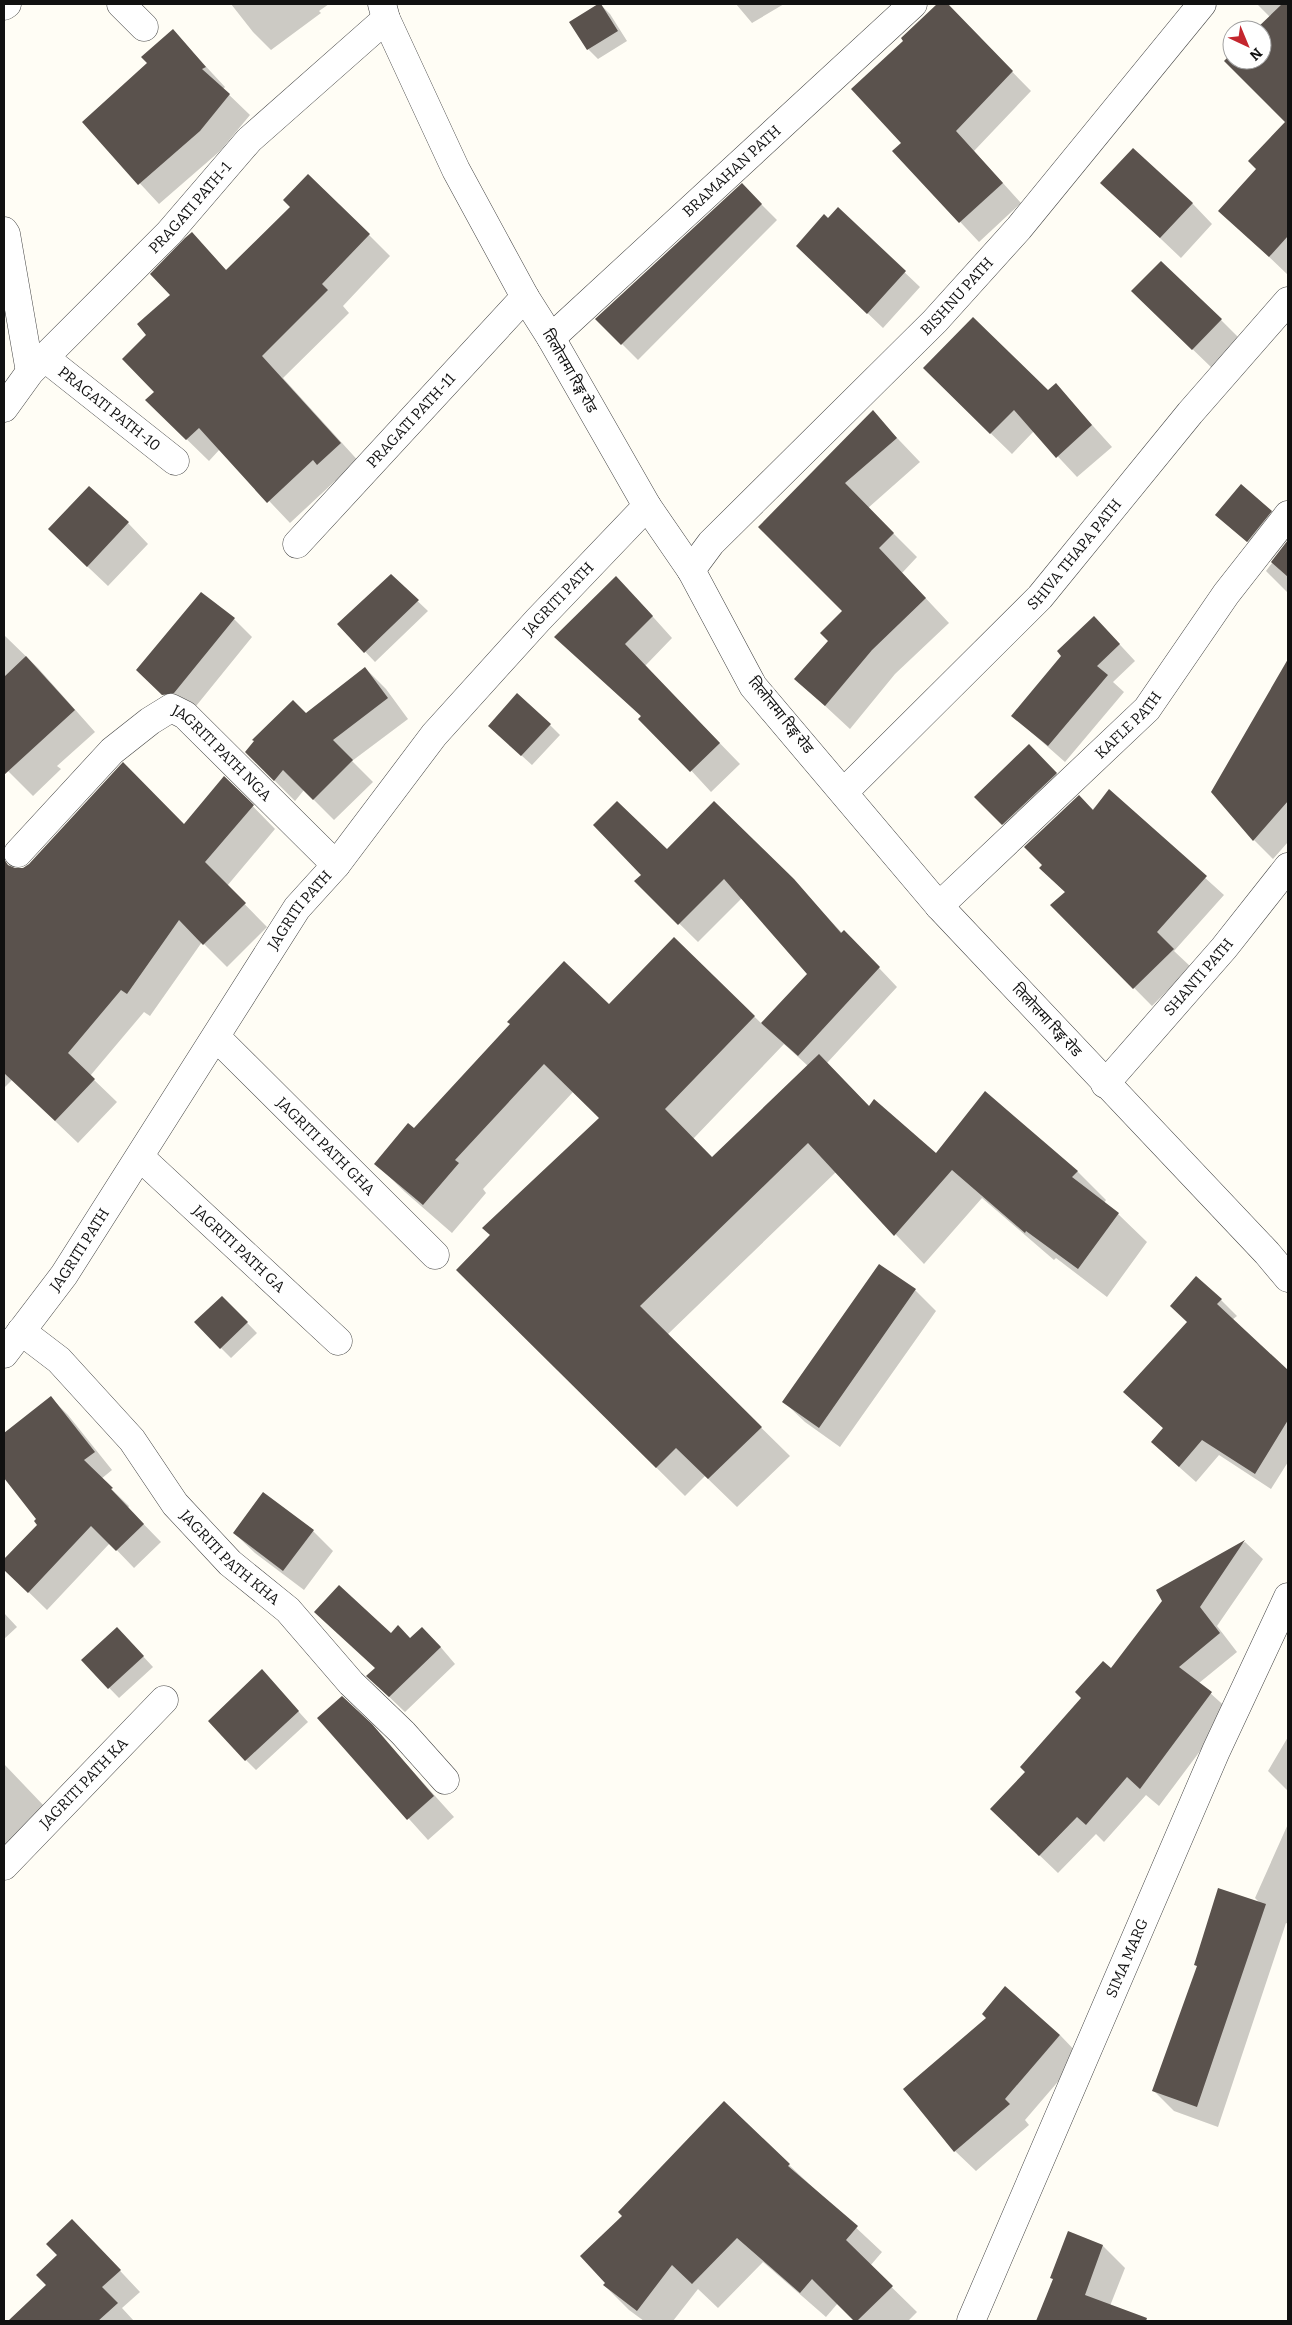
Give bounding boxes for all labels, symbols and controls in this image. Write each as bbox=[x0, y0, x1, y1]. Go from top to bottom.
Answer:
north arrow bbox=[1222, 20, 1272, 70]
text: N bbox=[1246, 44, 1265, 64]
street label: BRAMAHAN PATH bbox=[679, 122, 785, 221]
street label: PRAGATI PATH-1 bbox=[145, 158, 235, 257]
street label: BISHNU PATH bbox=[917, 254, 997, 339]
street label: तिलोत्तमा रिङ्ग रोड bbox=[539, 326, 602, 417]
street label: PRAGATI PATH-10 bbox=[54, 363, 164, 455]
street label: PRAGATI PATH-11 bbox=[363, 370, 459, 471]
street label: SHIVA THAPA PATH bbox=[1023, 495, 1125, 614]
street label: JAGRITI PATH bbox=[518, 558, 598, 640]
street label: तिलोत्तमा रिङ्ग रोड bbox=[745, 673, 818, 758]
street label: KAFLE PATH bbox=[1091, 688, 1165, 762]
street label: JAGRITI PATH NGA bbox=[168, 701, 275, 805]
street label: JAGRITI PATH bbox=[263, 867, 336, 954]
street label: SHANTI PATH bbox=[1160, 935, 1237, 1019]
street label: तिलोत्तमा रिङ्ग रोड bbox=[1009, 980, 1086, 1061]
street label: JAGRITI PATH GHA bbox=[272, 1093, 379, 1199]
street label: JAGRITI PATH GA bbox=[188, 1201, 289, 1296]
street label: JAGRITI PATH bbox=[46, 1205, 113, 1295]
street label: JAGRITI PATH KHA bbox=[176, 1506, 284, 1609]
street label: JAGRITI PATH KA bbox=[35, 1734, 132, 1833]
street label: SIMA MARG bbox=[1102, 1916, 1152, 2000]

